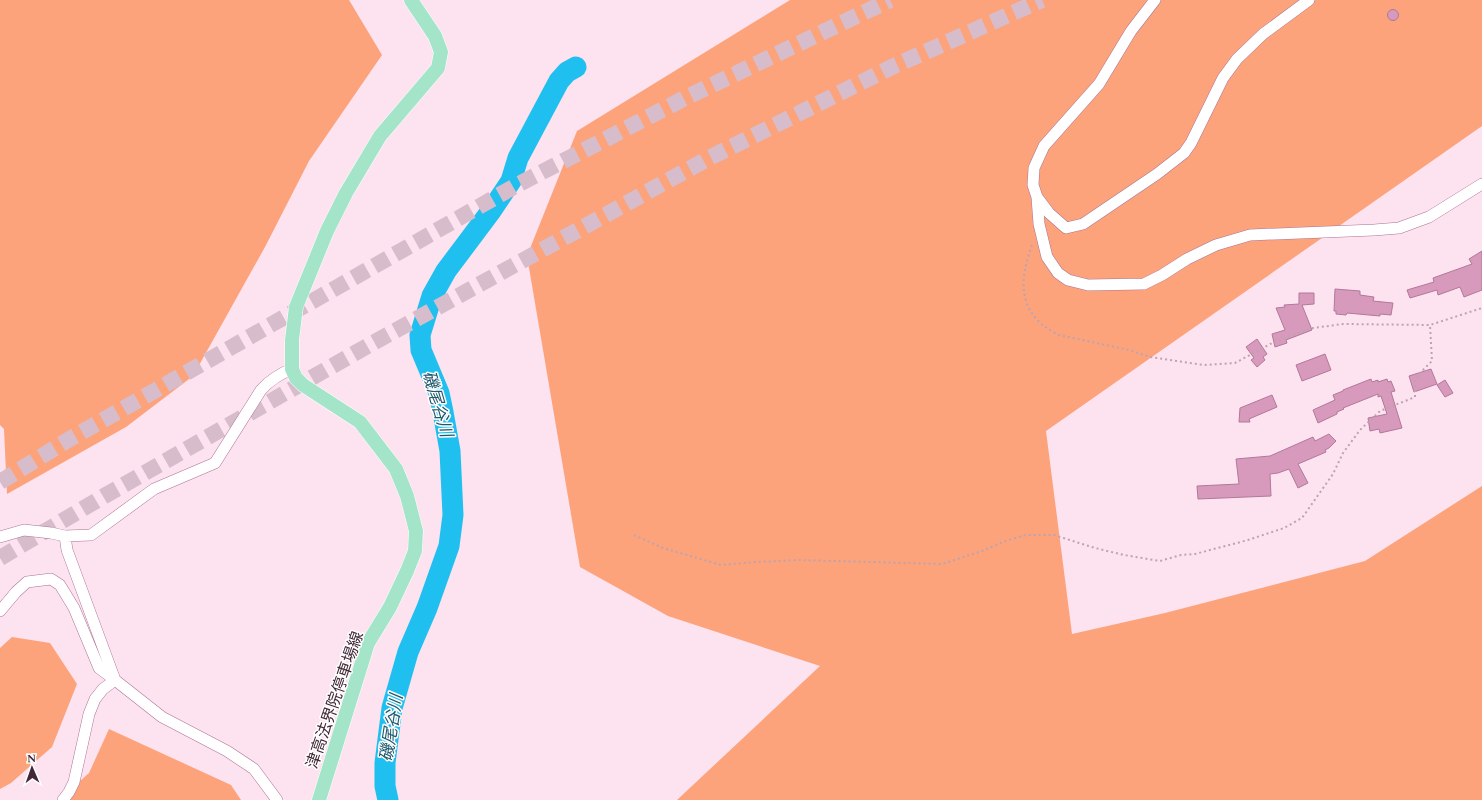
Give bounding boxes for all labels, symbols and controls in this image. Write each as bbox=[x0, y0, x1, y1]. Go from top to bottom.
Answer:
water label: 磯尾谷川 bbox=[415, 368, 459, 442]
street label: 津高法界院停車場線 bbox=[300, 628, 370, 772]
water label: 磯尾谷川 bbox=[374, 690, 410, 764]
north arrow bbox=[12, 748, 52, 788]
text: N bbox=[27, 750, 36, 767]

